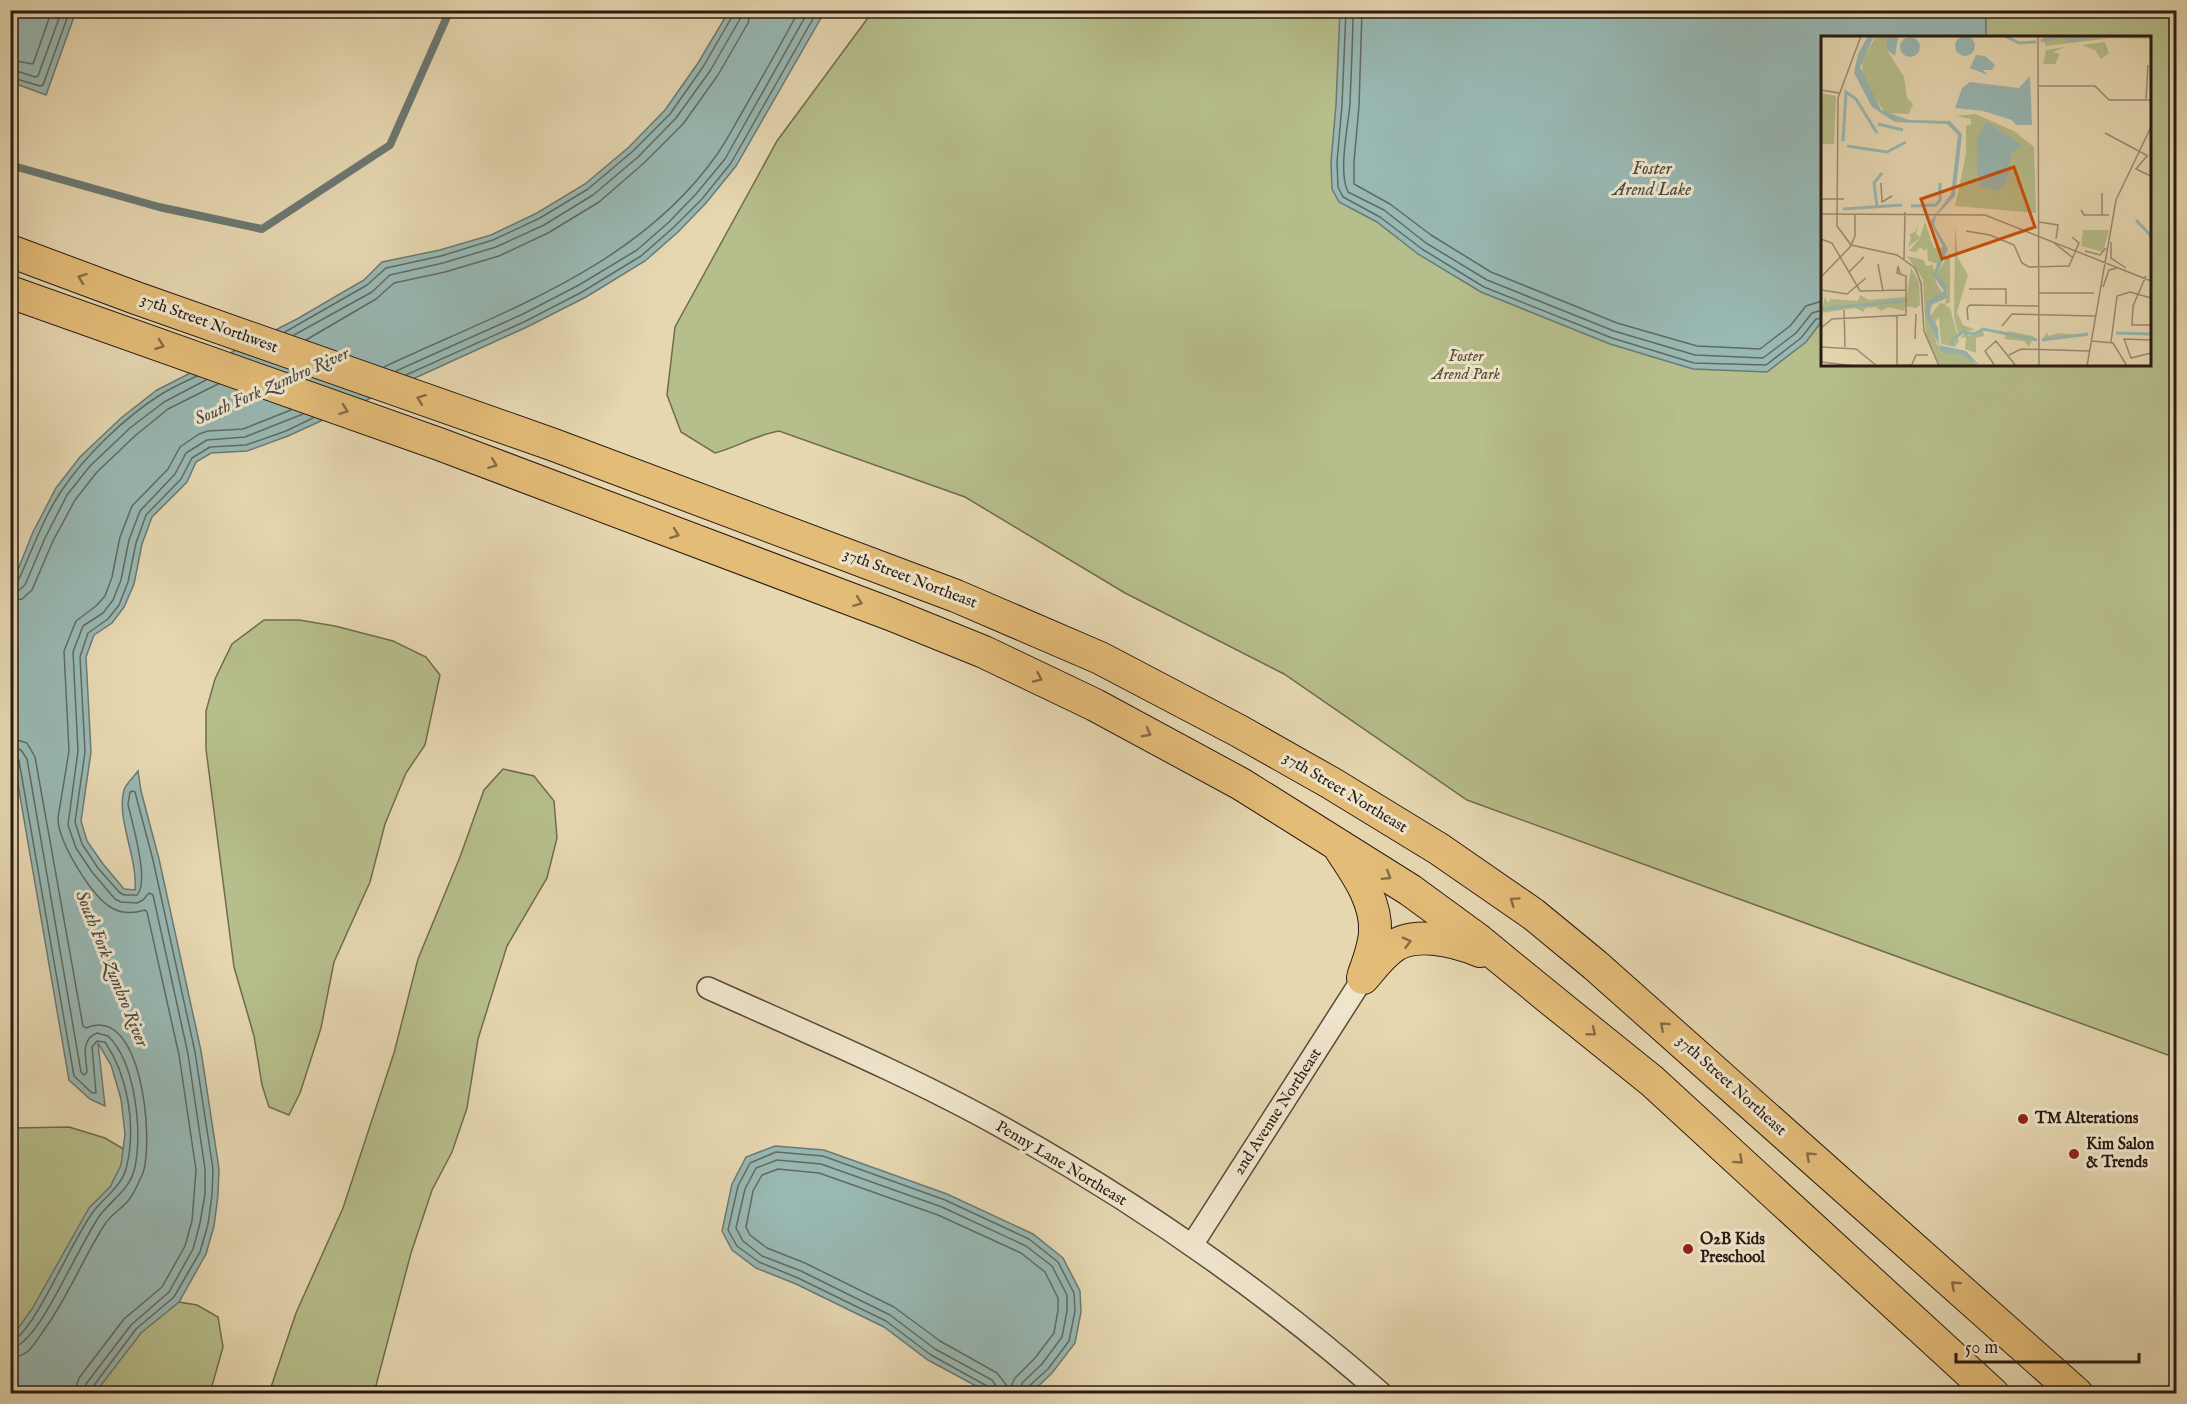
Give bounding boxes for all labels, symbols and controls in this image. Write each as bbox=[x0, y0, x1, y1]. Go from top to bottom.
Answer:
inset map bbox=[1821, 36, 2151, 366]
water label: Foster Arend Lake bbox=[1611, 158, 1691, 202]
one-way arrow bbox=[77, 272, 87, 285]
street label: 37th Street Northwest bbox=[138, 290, 281, 358]
one-way arrow bbox=[154, 337, 165, 350]
water label: South Fork Zumbro River bbox=[191, 342, 354, 431]
park label: Foster Arend Park bbox=[1430, 347, 1500, 385]
one-way arrow bbox=[416, 393, 427, 406]
one-way arrow bbox=[338, 402, 348, 415]
one-way arrow bbox=[487, 457, 498, 470]
one-way arrow bbox=[670, 526, 680, 539]
street label: 37th Street Northeast bbox=[840, 544, 980, 614]
one-way arrow bbox=[852, 595, 863, 607]
one-way arrow bbox=[1031, 670, 1042, 682]
one-way arrow bbox=[1140, 726, 1151, 737]
street label: 37th Street Northeast bbox=[1279, 748, 1411, 838]
one-way arrow bbox=[1381, 868, 1391, 880]
water label: South Fork Zumbro River bbox=[69, 887, 153, 1051]
one-way arrow bbox=[1510, 897, 1521, 908]
one-way arrow bbox=[1401, 937, 1412, 949]
one-way arrow bbox=[1660, 1022, 1671, 1033]
one-way arrow bbox=[1585, 1025, 1596, 1036]
street label: 37th Street Northeast bbox=[1672, 1031, 1791, 1141]
street label: 2nd Avenue Northeast bbox=[1229, 1044, 1327, 1179]
place label: TM Alterations bbox=[2034, 1109, 2139, 1129]
marker: TM Alterations bbox=[2016, 1112, 2030, 1126]
street label: Penny Lane Northeast bbox=[992, 1117, 1131, 1211]
place label: Kim Salon & Trends bbox=[2086, 1135, 2155, 1173]
marker: Kim Salon & Trends bbox=[2067, 1147, 2081, 1161]
one-way arrow bbox=[1806, 1152, 1817, 1163]
one-way arrow bbox=[1732, 1153, 1742, 1164]
place label: O2B Kids Preschool bbox=[1700, 1230, 1766, 1268]
marker: O2B Kids Preschool bbox=[1681, 1242, 1695, 1256]
one-way arrow bbox=[1952, 1281, 1962, 1292]
scale bar bbox=[1956, 1326, 2139, 1364]
text: 50 m bbox=[1965, 1337, 1998, 1360]

